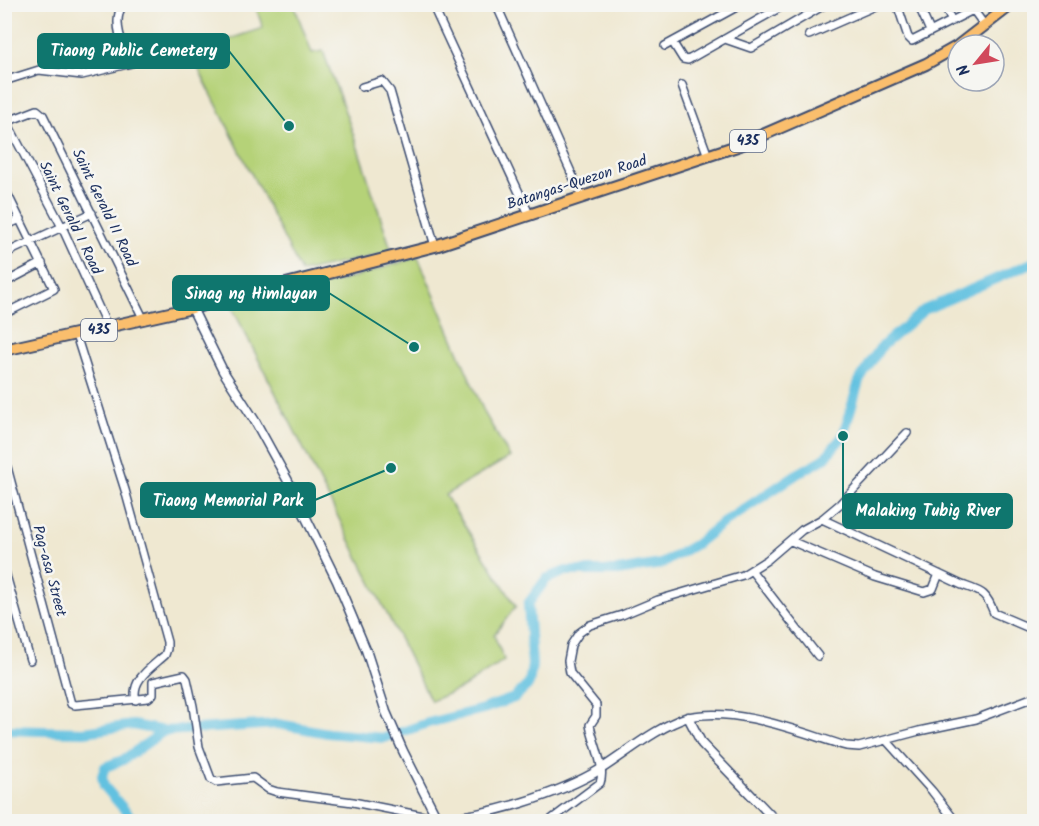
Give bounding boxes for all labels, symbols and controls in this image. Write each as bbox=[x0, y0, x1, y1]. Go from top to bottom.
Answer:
north arrow bbox=[946, 33, 1006, 93]
callout: Tiaong Public Cemetery bbox=[38, 34, 229, 68]
text: Tiaong Public Cemetery bbox=[51, 39, 218, 64]
text: N bbox=[951, 59, 978, 80]
road number: 435 bbox=[730, 130, 766, 152]
street label: Saint Gerald II Road bbox=[65, 145, 143, 272]
street label: Batangas-Quezon Road bbox=[504, 149, 651, 217]
street label: Saint Gerald I Road bbox=[32, 157, 108, 280]
callout: Sinag ng Himlayan bbox=[173, 276, 329, 310]
text: Sinag ng Himlayan bbox=[185, 282, 317, 307]
road number: 435 bbox=[81, 319, 117, 341]
callout: Tiaong Memorial Park bbox=[141, 483, 315, 517]
text: Tiaong Memorial Park bbox=[153, 489, 304, 514]
callout: Malaking Tubig River bbox=[843, 494, 1012, 528]
text: Malaking Tubig River bbox=[855, 499, 1002, 524]
street label: Pag-asa Street bbox=[25, 523, 73, 620]

